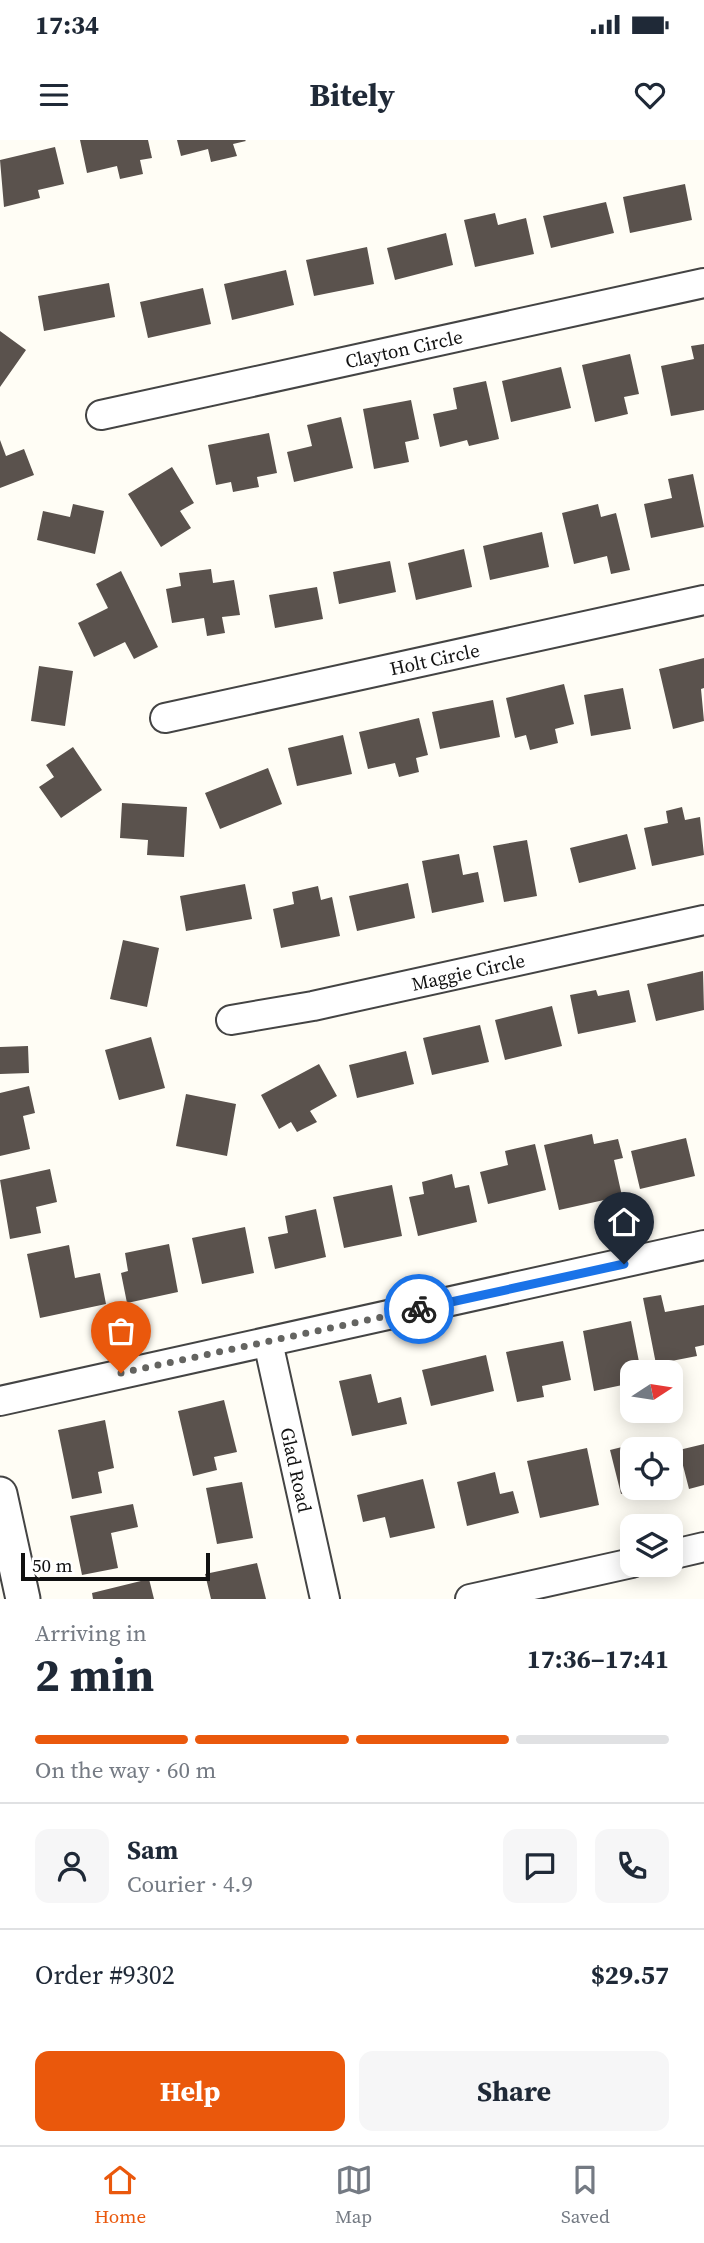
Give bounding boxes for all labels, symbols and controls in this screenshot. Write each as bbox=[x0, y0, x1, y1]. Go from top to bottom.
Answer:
text: 17:34 bbox=[35, 7, 99, 43]
text: Bitely bbox=[309, 73, 395, 117]
icon: menu bbox=[35, 76, 73, 114]
icon: heart bbox=[631, 76, 669, 114]
street label: Clayton Circle bbox=[343, 323, 465, 374]
street label: Holt Circle bbox=[387, 637, 482, 681]
street label: Maggie Circle bbox=[409, 947, 527, 997]
pin bbox=[594, 1192, 654, 1264]
icon: home bbox=[605, 1203, 643, 1241]
courier bbox=[384, 1274, 454, 1344]
icon: bike bbox=[400, 1290, 438, 1328]
pin bbox=[91, 1301, 151, 1373]
icon: bag bbox=[102, 1312, 140, 1350]
north arrow bbox=[620, 1360, 682, 1423]
map controls bbox=[620, 1360, 683, 1577]
street label: Glad Road bbox=[274, 1425, 318, 1515]
button: locate bbox=[620, 1437, 683, 1500]
button: layers bbox=[620, 1514, 683, 1577]
scale bar bbox=[21, 1550, 210, 1582]
text: 50 m bbox=[32, 1552, 73, 1578]
text: Arriving in bbox=[35, 1617, 147, 1649]
text: 17:36–17:41 bbox=[527, 1641, 669, 1677]
text: 2 min bbox=[35, 1643, 154, 1706]
text: On the way · 60 m bbox=[35, 1754, 216, 1786]
button: person bbox=[35, 1829, 109, 1903]
button: chat bbox=[503, 1829, 577, 1903]
button: phone bbox=[595, 1829, 669, 1903]
text: Sam bbox=[127, 1832, 178, 1868]
text: Courier · 4.9 bbox=[127, 1868, 253, 1900]
text: Order #9302 bbox=[35, 1957, 175, 1993]
text: $29.57 bbox=[591, 1957, 669, 1993]
button: Help bbox=[35, 2051, 345, 2131]
button: Share bbox=[359, 2051, 669, 2131]
tab: Home bbox=[94, 2161, 146, 2229]
tab: Map bbox=[335, 2161, 373, 2229]
tab: Saved bbox=[561, 2161, 610, 2229]

